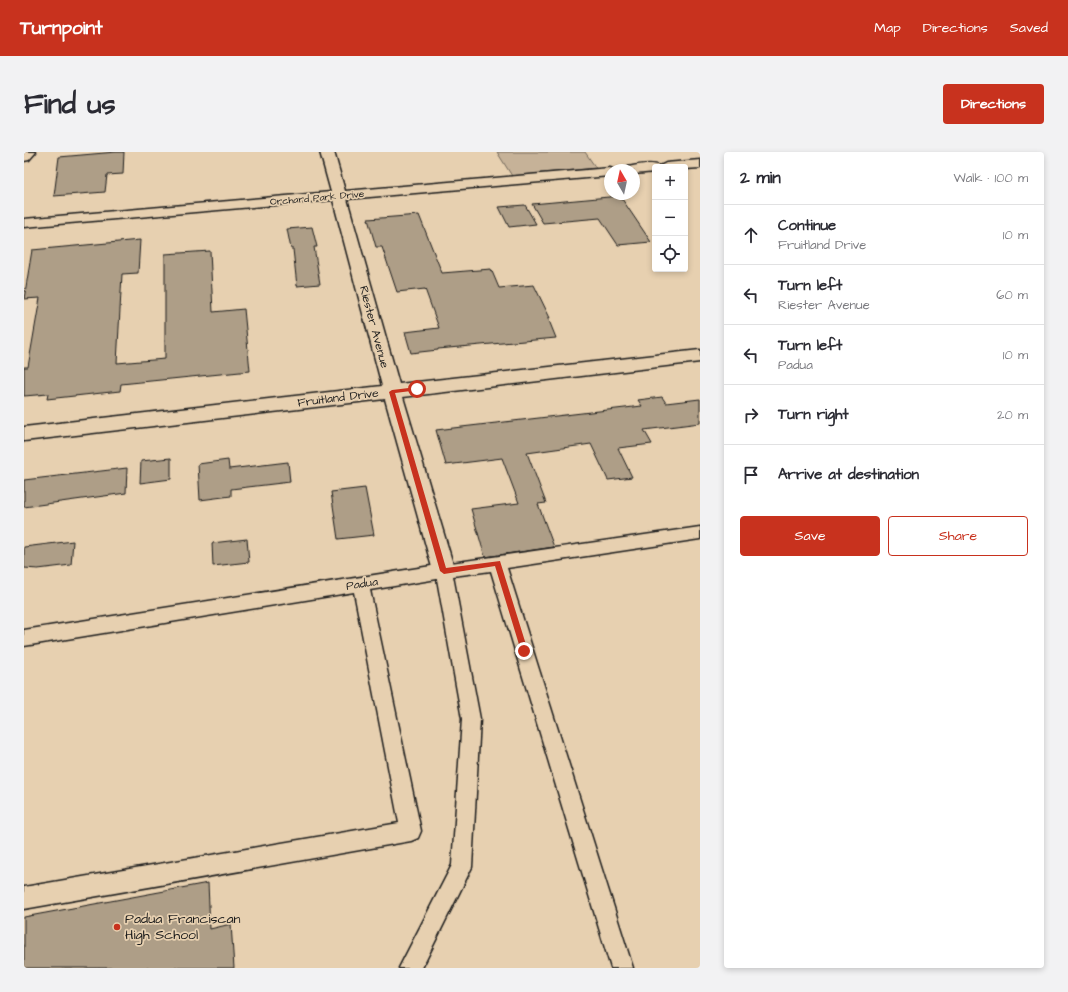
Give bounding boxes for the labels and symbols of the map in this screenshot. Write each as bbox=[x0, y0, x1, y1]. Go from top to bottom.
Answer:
north arrow bbox=[604, 164, 640, 200]
street label: Orchard Park Drive bbox=[269, 187, 365, 209]
street label: Riester Avenue bbox=[355, 284, 393, 371]
route start bbox=[408, 380, 426, 398]
street label: Fruitland Drive bbox=[296, 385, 380, 411]
street label: Padua bbox=[345, 573, 379, 595]
route end bbox=[515, 642, 533, 660]
place label: Padua Franciscan High School bbox=[125, 909, 241, 945]
marker: Padua Franciscan High School bbox=[112, 922, 122, 932]

